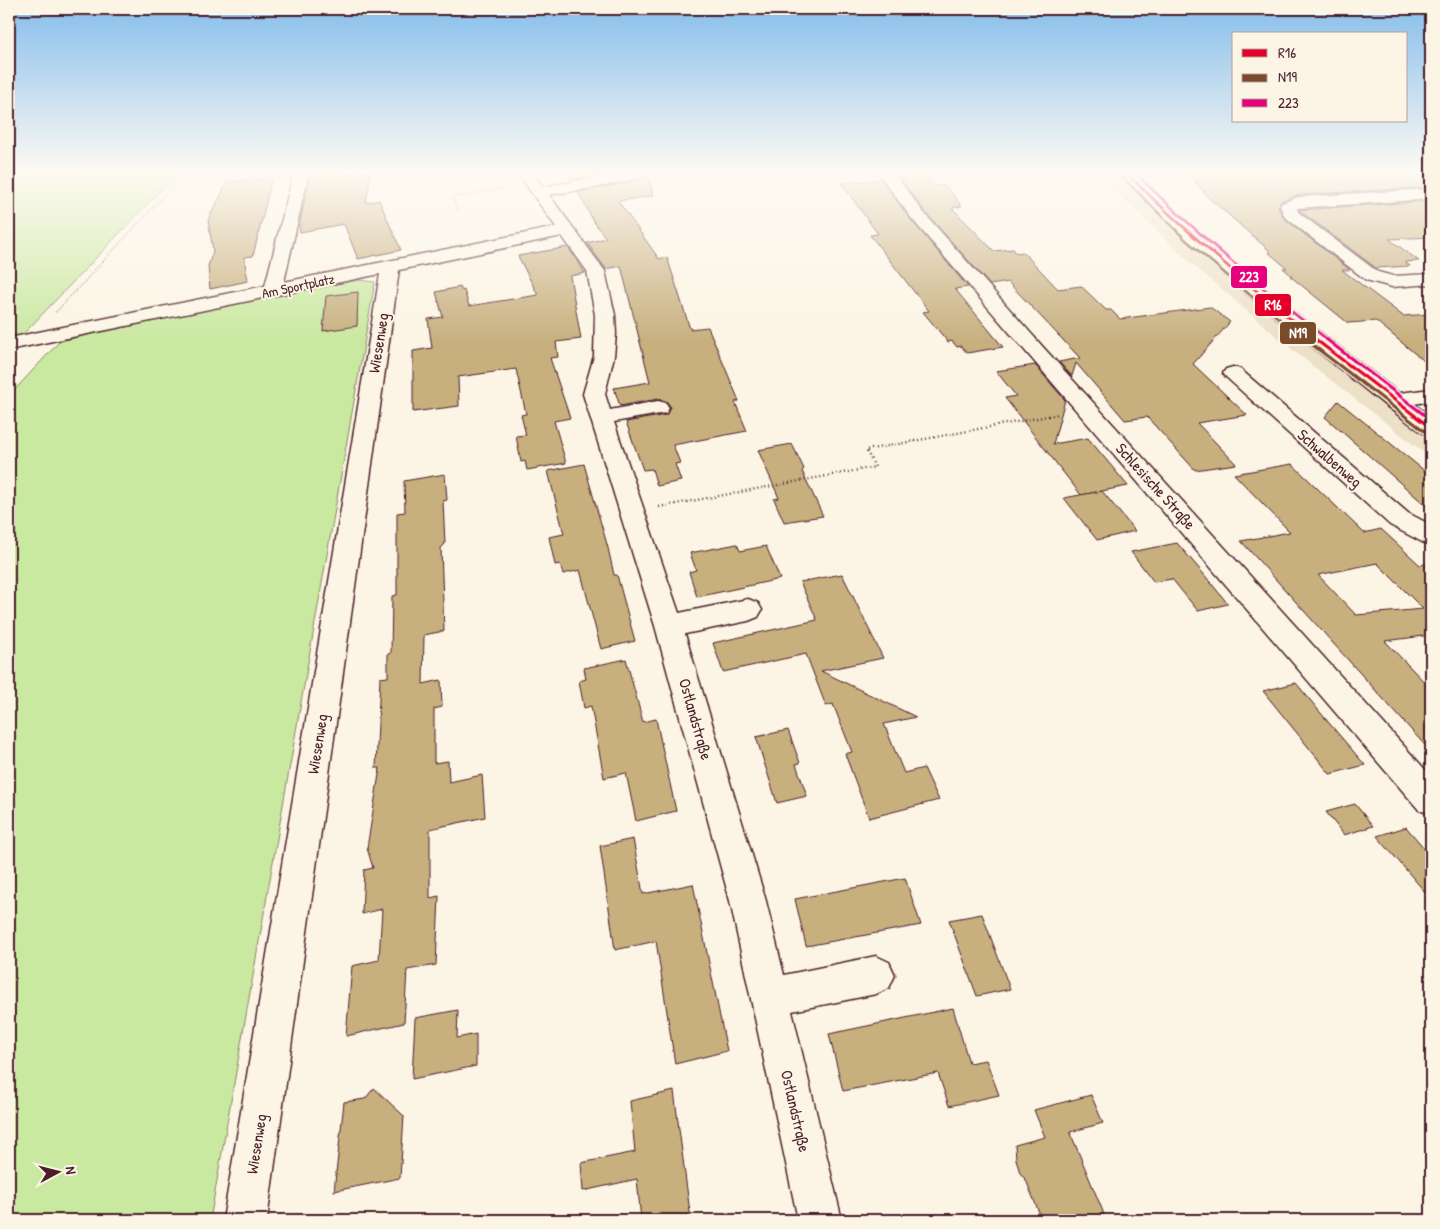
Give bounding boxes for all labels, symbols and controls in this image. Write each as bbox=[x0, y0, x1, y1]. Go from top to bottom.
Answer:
legend bbox=[1232, 32, 1408, 122]
text: R16 bbox=[1278, 42, 1296, 63]
text: N19 bbox=[1278, 66, 1297, 87]
text: 223 bbox=[1278, 92, 1299, 113]
line badge: 223 bbox=[1230, 265, 1268, 289]
text: 223 bbox=[1239, 267, 1259, 286]
street label: Am Sportplatz bbox=[260, 269, 336, 303]
line badge: R16 bbox=[1254, 293, 1292, 317]
text: R16 bbox=[1264, 295, 1282, 314]
street label: Wiesenweg bbox=[362, 311, 394, 375]
line badge: N19 bbox=[1279, 321, 1317, 345]
text: N19 bbox=[1289, 323, 1308, 342]
street label: Schwalbenweg bbox=[1293, 424, 1367, 492]
street label: Schlesische Straße bbox=[1111, 438, 1201, 535]
street label: Ostlandstraße bbox=[674, 676, 718, 763]
street label: Wiesenweg bbox=[301, 712, 333, 776]
street label: Ostlandstraße bbox=[776, 1068, 816, 1155]
street label: Wiesenweg bbox=[240, 1112, 272, 1176]
north arrow bbox=[32, 1146, 82, 1196]
text: N bbox=[62, 1165, 81, 1176]

